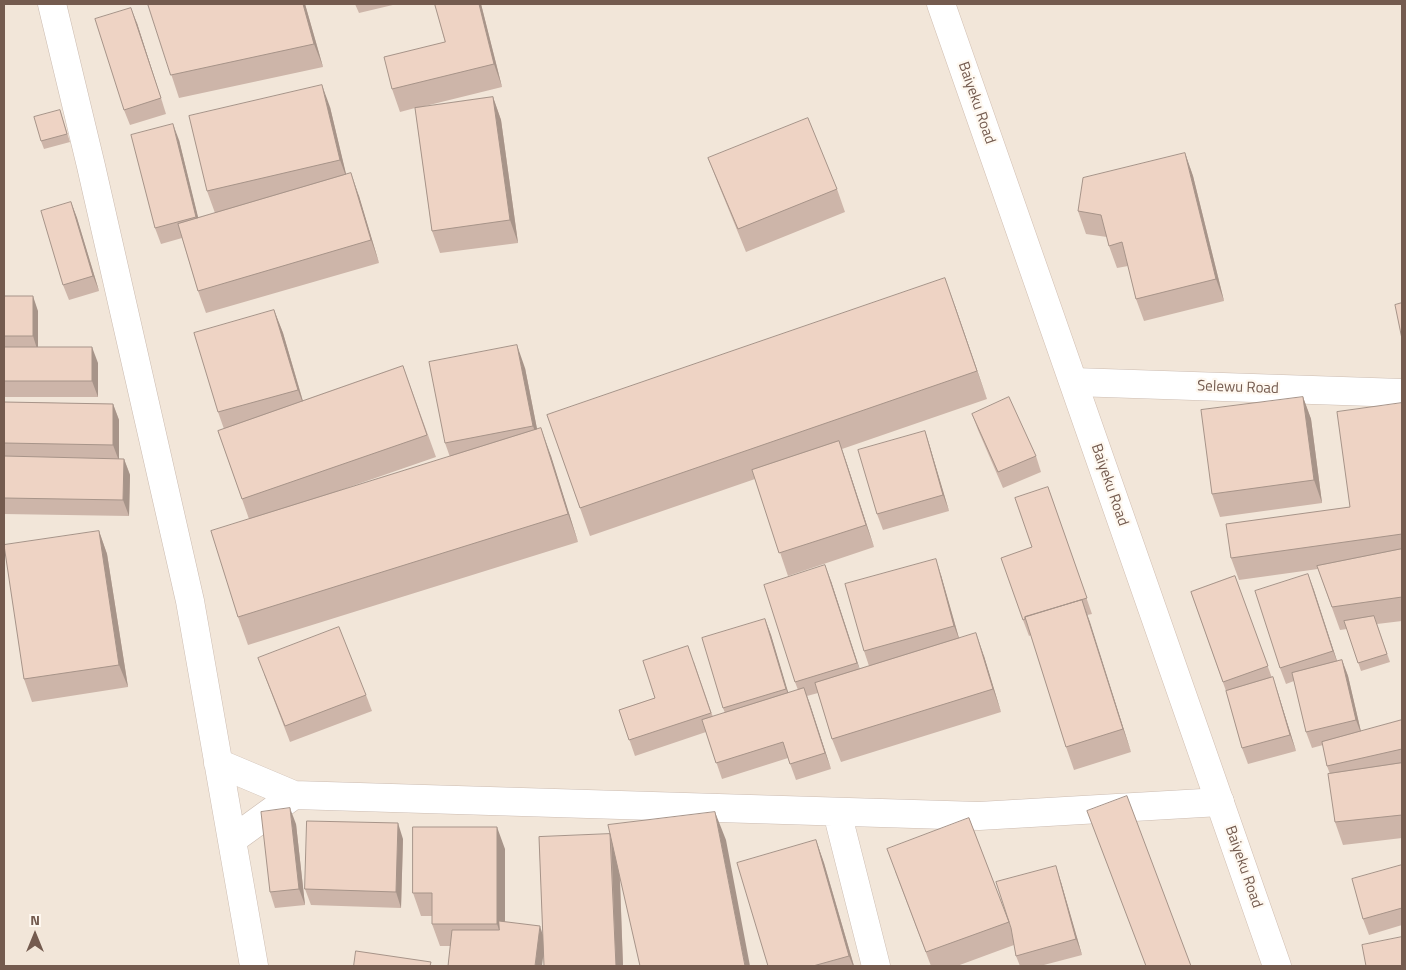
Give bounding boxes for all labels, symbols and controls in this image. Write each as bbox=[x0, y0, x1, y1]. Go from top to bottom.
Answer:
street label: Baiyeku Road bbox=[954, 60, 998, 146]
street label: Selewu Road bbox=[1197, 378, 1279, 398]
street label: Baiyeku Road bbox=[1087, 442, 1131, 528]
street label: Baiyeku Road bbox=[1221, 824, 1265, 910]
text: N bbox=[30, 909, 40, 930]
north arrow bbox=[10, 910, 60, 960]

